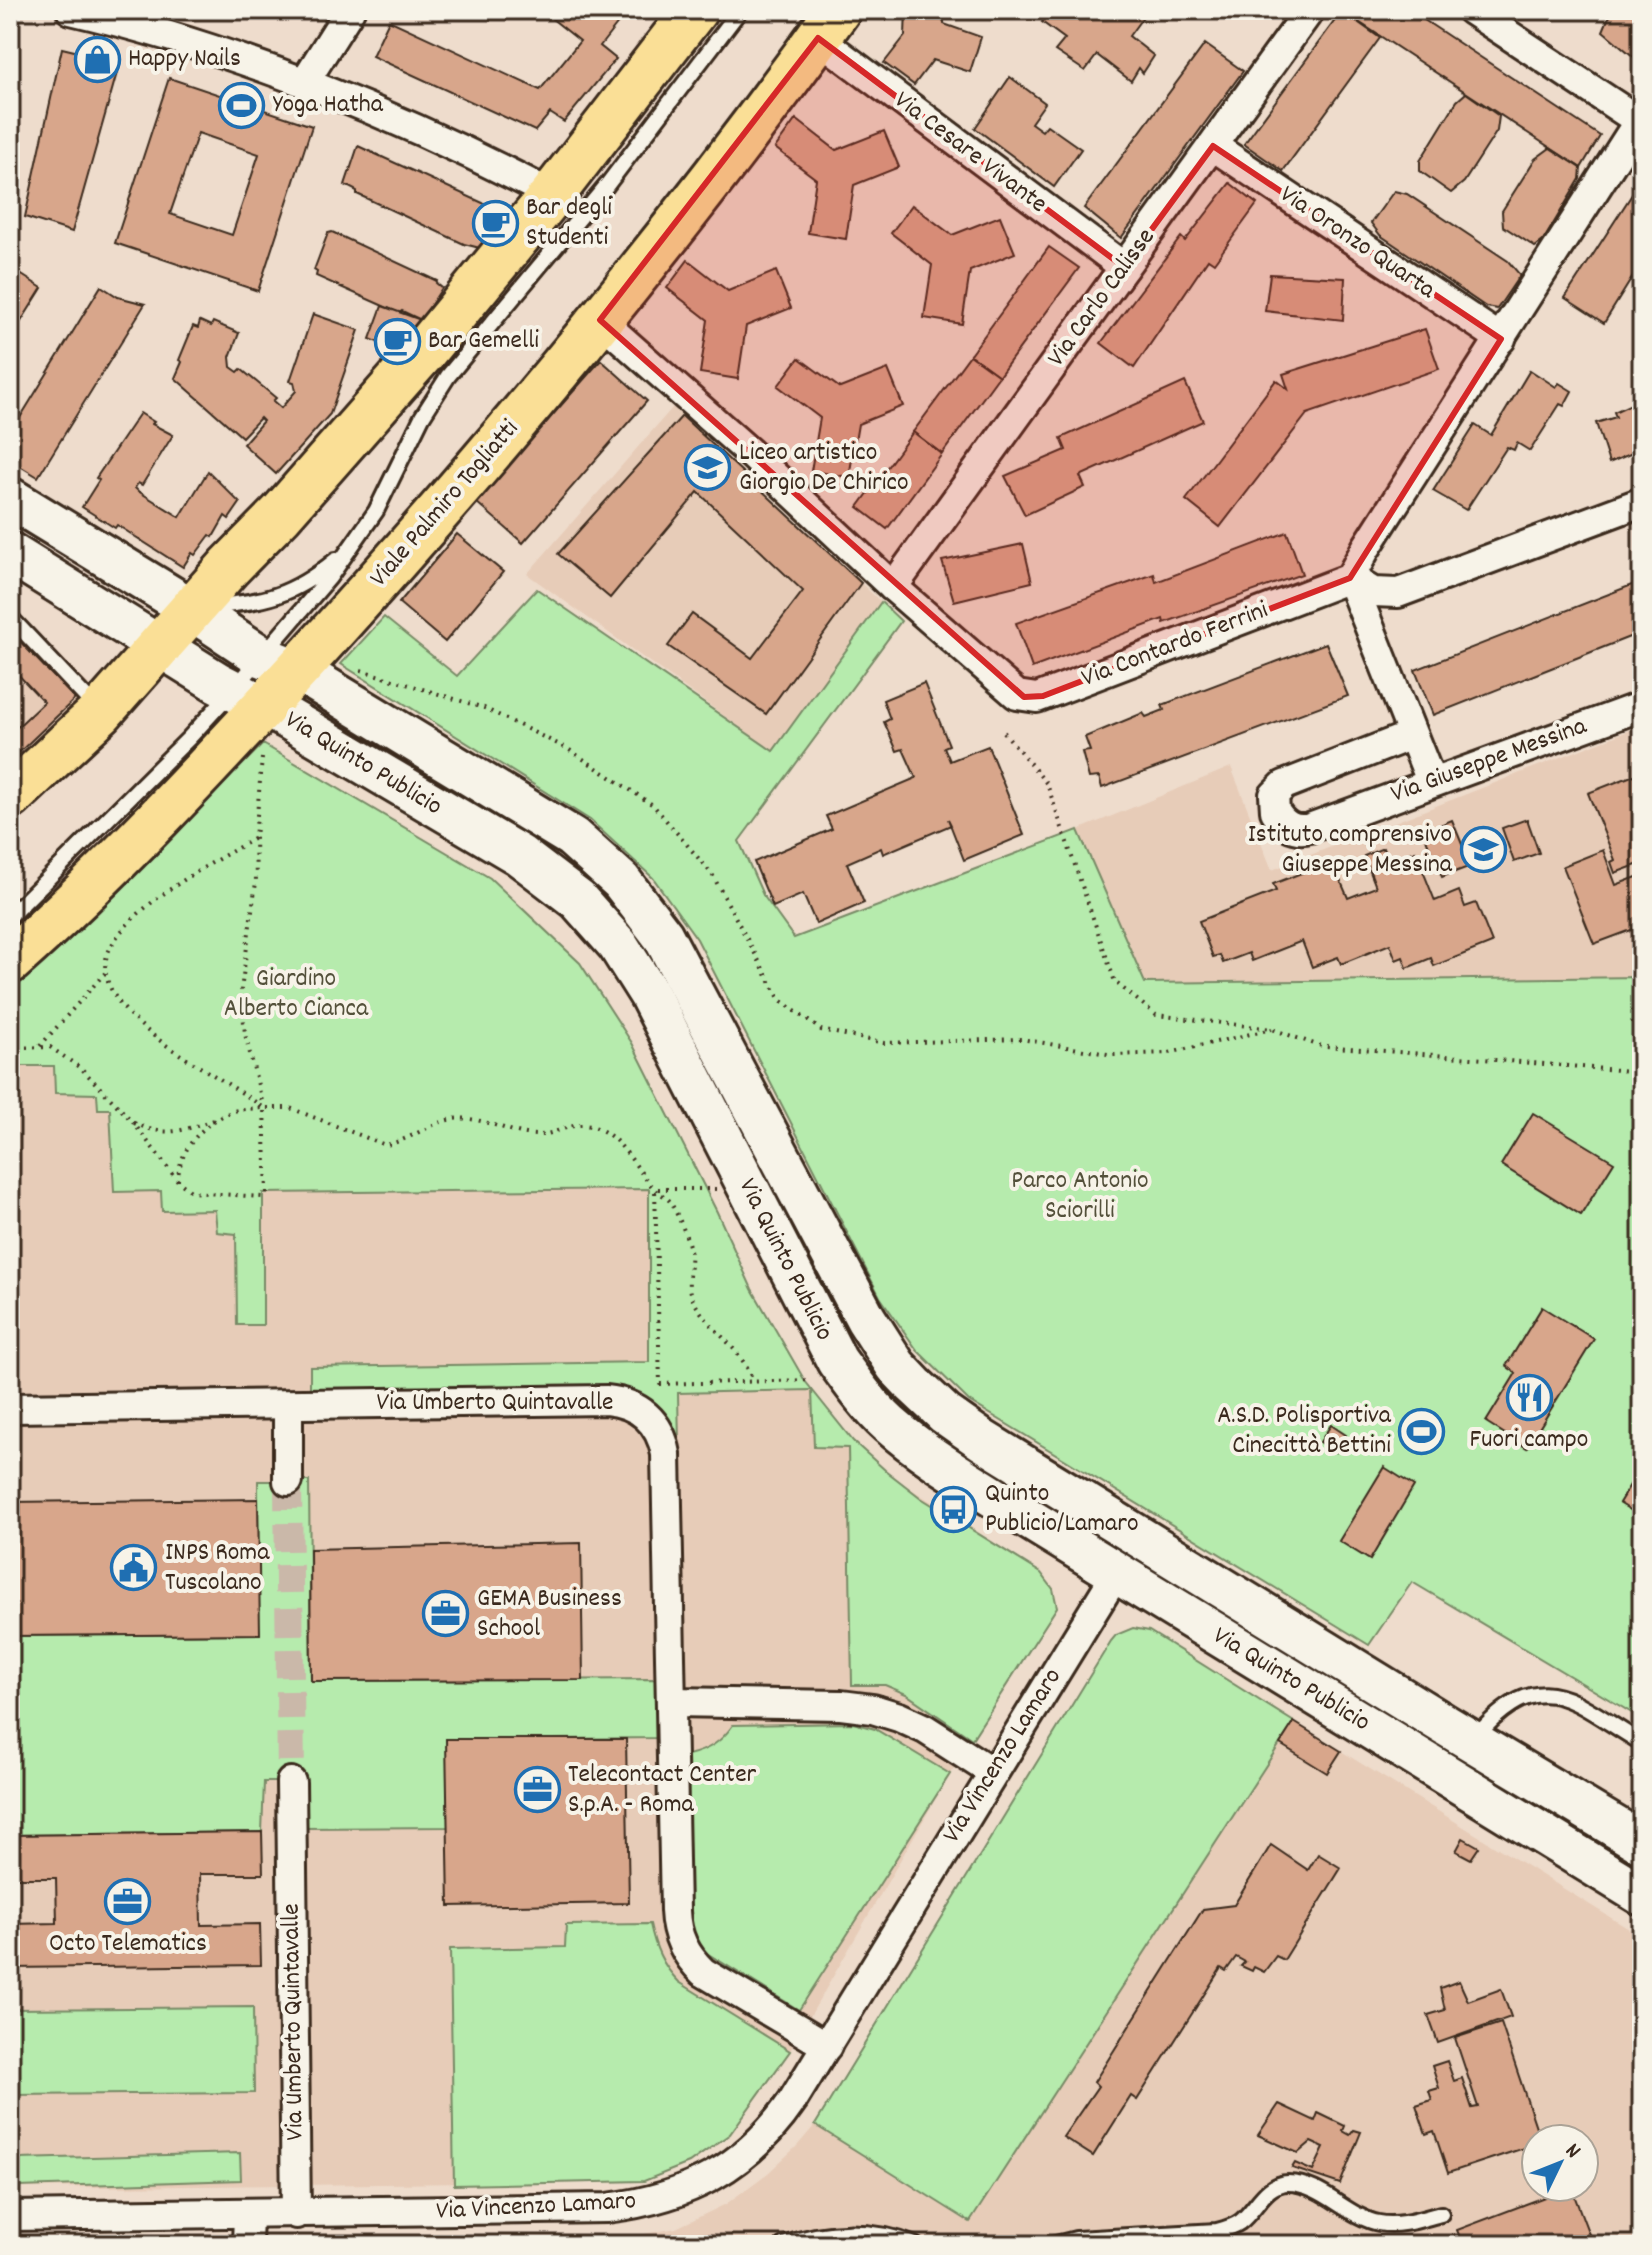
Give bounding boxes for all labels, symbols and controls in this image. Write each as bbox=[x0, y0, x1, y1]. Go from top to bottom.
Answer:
shop icon: Happy Nails bbox=[73, 35, 121, 83]
place label: Happy Nails bbox=[128, 41, 241, 78]
sports icon: Yoga Hatha bbox=[218, 81, 266, 129]
street label: Via Cesare Vivante bbox=[886, 83, 1054, 223]
place label: Yoga Hatha bbox=[273, 87, 384, 124]
street label: Via Oronzo Quarta bbox=[1272, 177, 1443, 309]
place label: Bar degli Studenti bbox=[526, 190, 612, 257]
cafe icon: Bar degli Studenti bbox=[471, 199, 519, 247]
street label: Via Carlo Calisse bbox=[1039, 221, 1165, 375]
cafe icon: Bar Gemelli bbox=[373, 317, 421, 365]
place label: Bar Gemelli bbox=[428, 323, 539, 360]
street label: Viale Palmiro Togliatti bbox=[362, 412, 528, 596]
place label: Liceo artistico Giorgio De Chirico bbox=[739, 435, 909, 502]
school or university icon: Liceo artistico Giorgio De Chirico bbox=[684, 444, 732, 492]
street label: Via Contardo Ferrini bbox=[1076, 592, 1274, 698]
street label: Via Quinto Publicio bbox=[277, 702, 449, 826]
street label: Via Giuseppe Messina bbox=[1386, 708, 1593, 814]
place label: Istituto comprensivo Giuseppe Messina bbox=[1248, 817, 1453, 884]
school or university icon: Istituto comprensivo Giuseppe Messina bbox=[1459, 826, 1507, 874]
park label: Giardino Alberto Cianca bbox=[224, 961, 369, 1028]
park label: Parco Antonio Sciorilli bbox=[1011, 1163, 1149, 1230]
street label: Via Quinto Publicio bbox=[728, 1172, 842, 1348]
restaurant icon: Fuori campo bbox=[1505, 1373, 1553, 1421]
street label: Via Umberto Quintavalle bbox=[376, 1385, 614, 1422]
place label: A.S.D. Polisportiva Cinecittà Bettini bbox=[1217, 1398, 1392, 1465]
sports icon: A.S.D. Polisportiva Cinecittà Bettini bbox=[1398, 1407, 1446, 1455]
place label: Fuori campo bbox=[1470, 1422, 1588, 1459]
place label: Quinto Publicio/Lamaro bbox=[985, 1476, 1139, 1543]
bus stop icon: Quinto Publicio/Lamaro bbox=[930, 1485, 978, 1533]
place label: INPS Roma Tuscolano bbox=[165, 1535, 270, 1602]
public building icon: INPS Roma Tuscolano bbox=[110, 1544, 158, 1592]
place label: GEMA Business School bbox=[477, 1581, 622, 1648]
office icon: GEMA Business School bbox=[422, 1590, 470, 1638]
street label: Via Quinto Publicio bbox=[1205, 1618, 1377, 1742]
street label: Via Vincenzo Lamaro bbox=[934, 1661, 1072, 1851]
place label: Telecontact Center S.p.A. - Roma bbox=[568, 1757, 757, 1824]
office icon: Telecontact Center S.p.A. - Roma bbox=[513, 1766, 561, 1814]
office icon: Octo Telematics bbox=[104, 1877, 152, 1925]
street label: Via Umberto Quintavalle bbox=[273, 1903, 315, 2141]
place label: Octo Telematics bbox=[49, 1926, 207, 1963]
north arrow bbox=[1520, 2123, 1600, 2203]
text: N bbox=[1557, 2137, 1587, 2166]
street label: Via Vincenzo Lamaro bbox=[435, 2183, 637, 2231]

